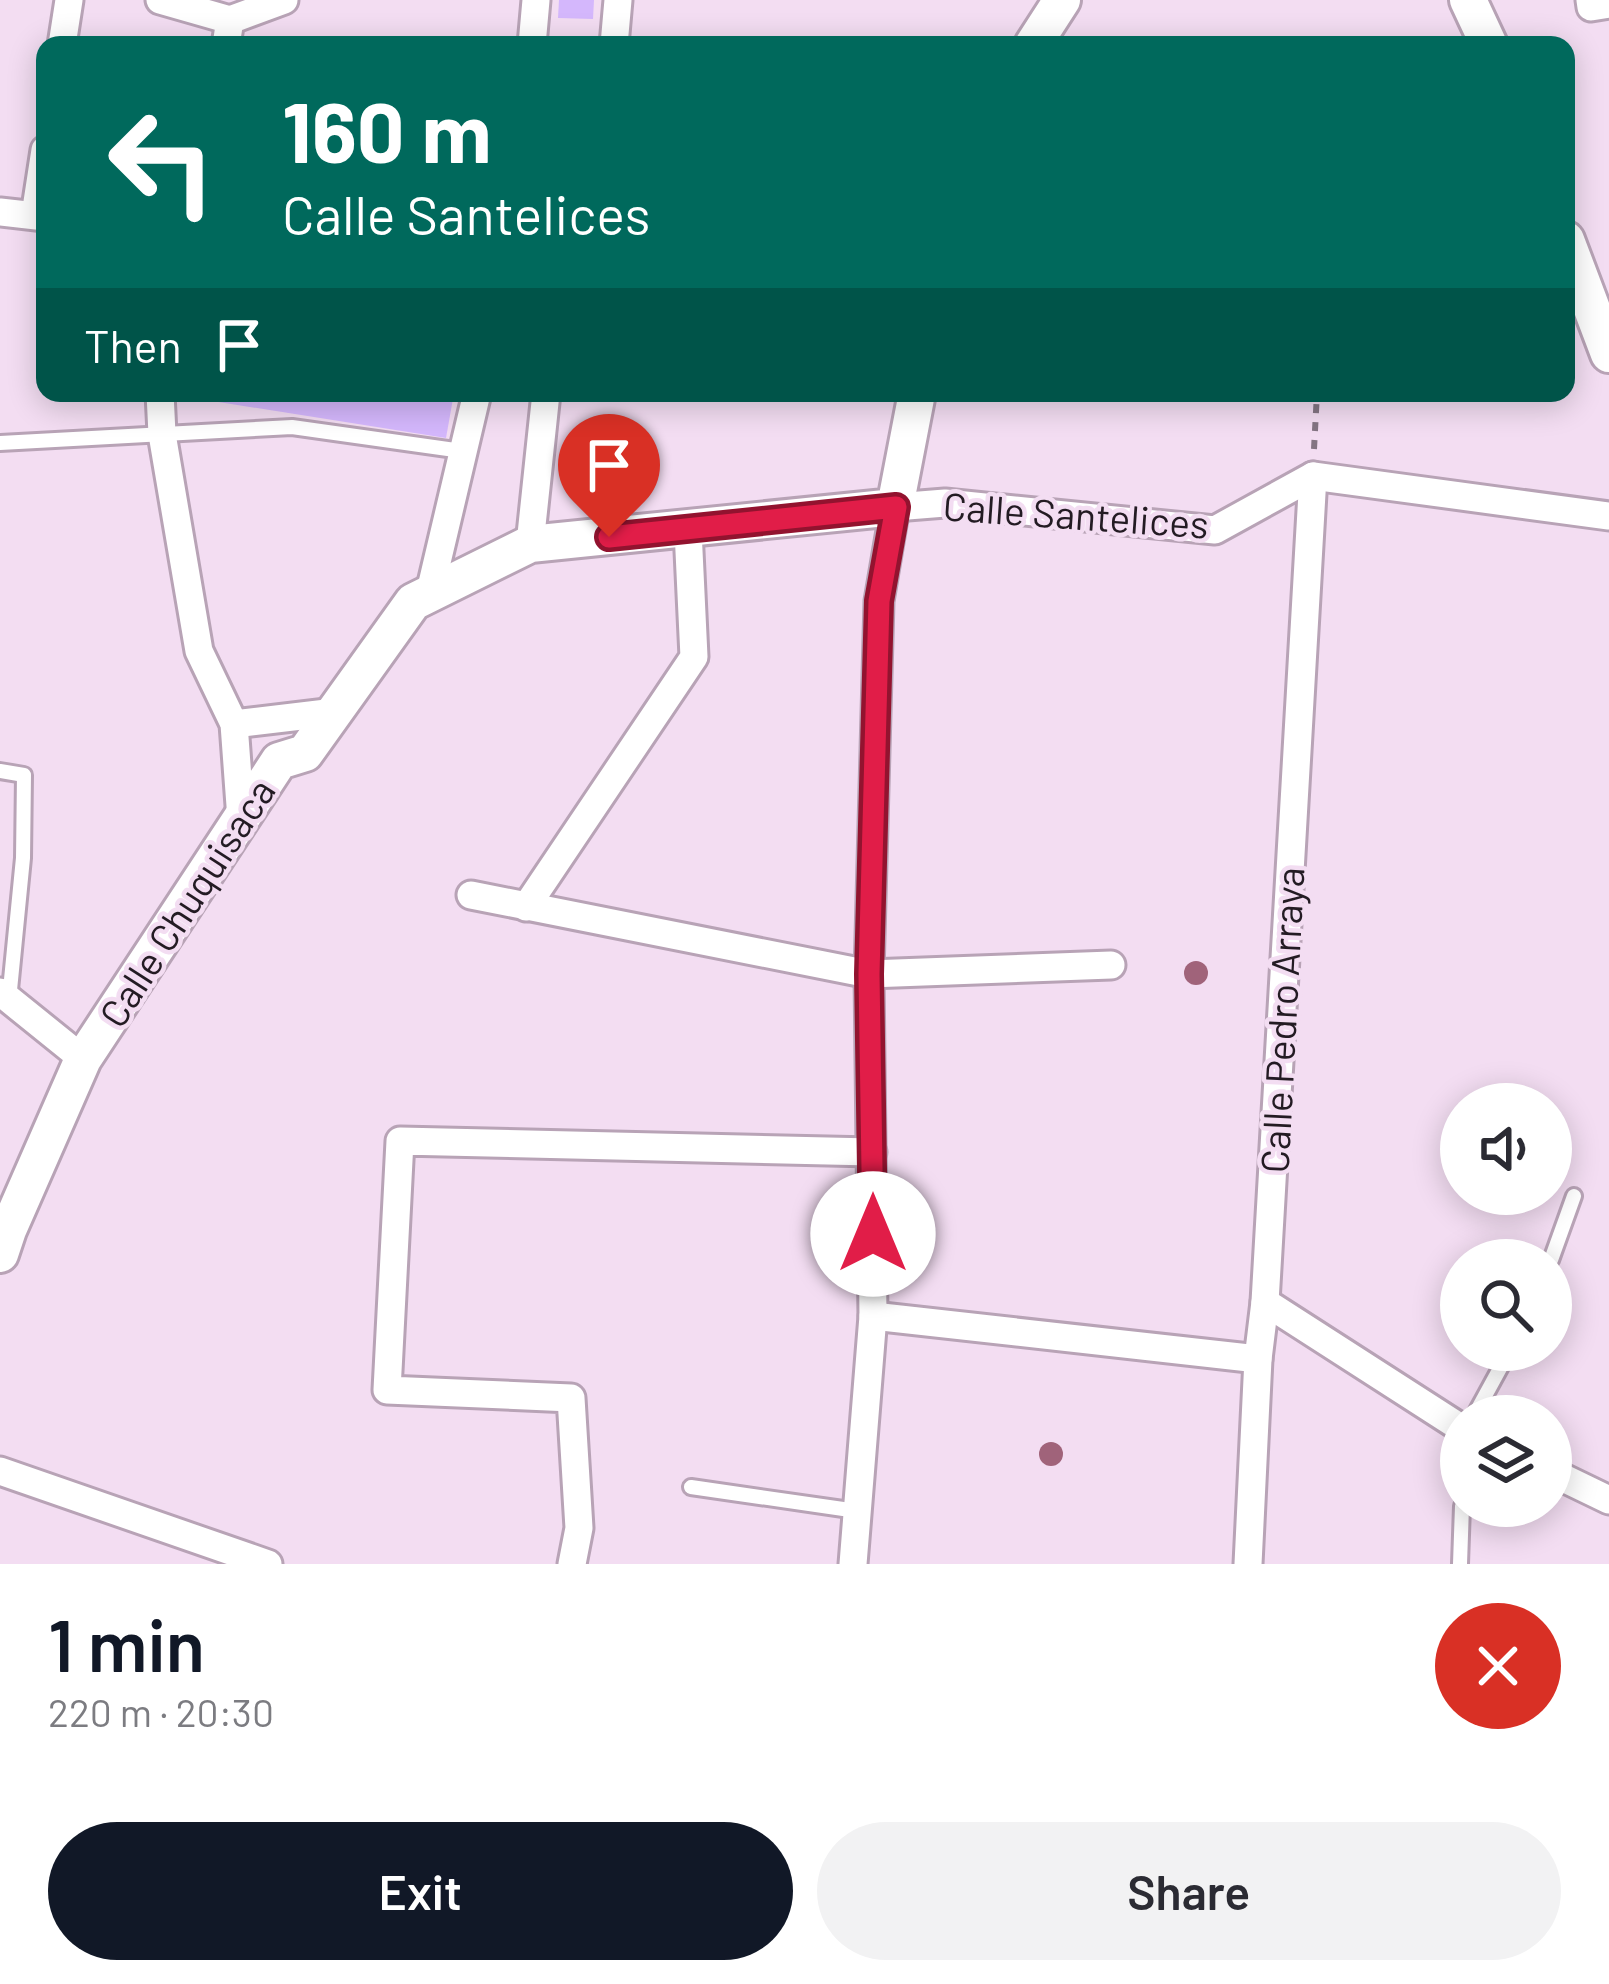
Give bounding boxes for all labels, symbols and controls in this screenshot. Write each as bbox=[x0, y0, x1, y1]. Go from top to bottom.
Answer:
text: 160 m bbox=[282, 79, 492, 180]
icon: left bbox=[84, 84, 240, 240]
text: Calle Santelices bbox=[282, 181, 651, 246]
icon: arrive bbox=[206, 312, 272, 378]
text: Then bbox=[84, 318, 182, 372]
pin bbox=[558, 414, 660, 537]
icon: arrive bbox=[576, 432, 642, 498]
street label: Calle Santelices bbox=[942, 481, 1210, 547]
street label: Calle Chuquisaca bbox=[88, 769, 284, 1035]
street label: Calle Pedro Arraya bbox=[1250, 866, 1312, 1174]
map controls bbox=[1440, 1083, 1572, 1527]
button: sound bbox=[1440, 1083, 1572, 1215]
position arrow bbox=[810, 1171, 936, 1297]
button: search bbox=[1440, 1239, 1572, 1371]
button: layers bbox=[1440, 1395, 1572, 1527]
text: 1 min bbox=[48, 1600, 205, 1686]
button: close bbox=[1435, 1603, 1561, 1729]
text: 220 m · 20:30 bbox=[48, 1688, 274, 1735]
button: Exit bbox=[48, 1822, 793, 1960]
button: Share bbox=[817, 1822, 1561, 1960]

